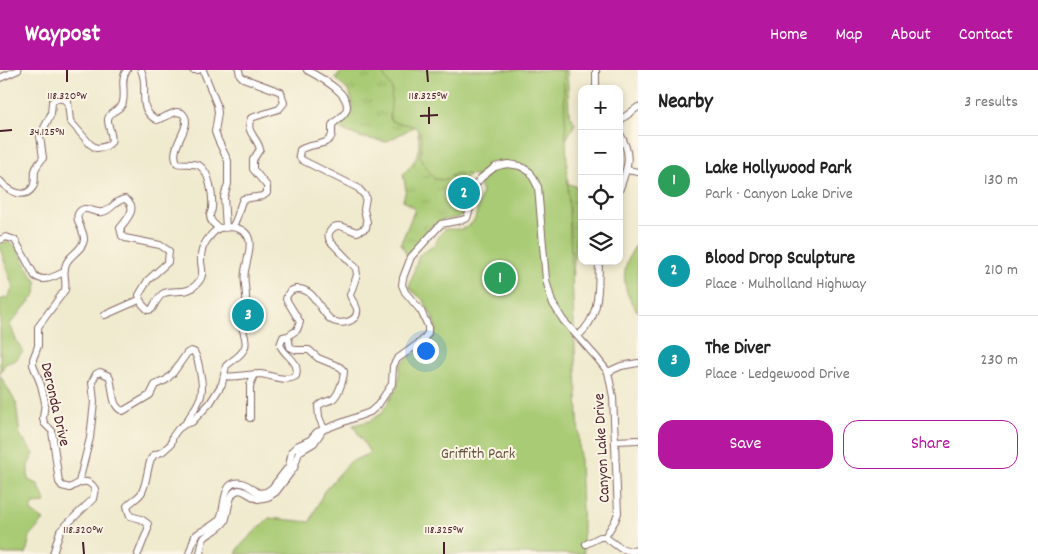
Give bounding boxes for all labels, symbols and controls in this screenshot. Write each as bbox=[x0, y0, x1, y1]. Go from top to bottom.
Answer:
text: Waypost bbox=[25, 18, 100, 52]
text: Home bbox=[770, 23, 807, 48]
text: Map bbox=[835, 23, 863, 48]
text: About bbox=[891, 23, 931, 48]
text: Contact bbox=[959, 23, 1013, 48]
map controls bbox=[578, 85, 623, 265]
button: + bbox=[578, 85, 623, 130]
text: 118.320°W bbox=[47, 88, 87, 105]
text: 118.325°W bbox=[409, 88, 448, 105]
text: Nearby bbox=[658, 88, 713, 118]
text: 3 results bbox=[964, 91, 1018, 114]
text: 34.125°N bbox=[29, 124, 65, 141]
button: − bbox=[578, 130, 623, 175]
text: Lake Hollywood Park bbox=[705, 156, 852, 183]
text: 1 bbox=[672, 169, 676, 192]
text: 130 m bbox=[984, 169, 1018, 192]
pin: 2 bbox=[448, 174, 480, 212]
button: locate bbox=[578, 175, 623, 220]
text: Park · Canyon Lake Drive bbox=[705, 183, 853, 206]
button: layers bbox=[578, 220, 623, 265]
text: Blood Drop Sculpture bbox=[705, 246, 855, 273]
pin: 1 bbox=[484, 259, 516, 297]
text: 2 bbox=[671, 259, 678, 282]
text: 210 m bbox=[984, 259, 1018, 282]
text: Place · Mulholland Highway bbox=[705, 273, 866, 296]
pin: 3 bbox=[232, 296, 264, 334]
text: The Diver bbox=[705, 336, 771, 363]
your location bbox=[413, 338, 439, 364]
text: 3 bbox=[670, 349, 678, 372]
text: 230 m bbox=[981, 349, 1018, 372]
street label: Deronda Drive bbox=[34, 360, 75, 449]
text: Place · Ledgewood Drive bbox=[705, 363, 850, 386]
street label: Canyon Lake Drive bbox=[588, 393, 617, 503]
button: Save bbox=[658, 420, 833, 469]
button: Share bbox=[843, 420, 1018, 469]
park label: Griffith Park bbox=[441, 443, 515, 466]
text: 118.320°W bbox=[63, 522, 103, 539]
text: 118.325°W bbox=[425, 522, 464, 539]

